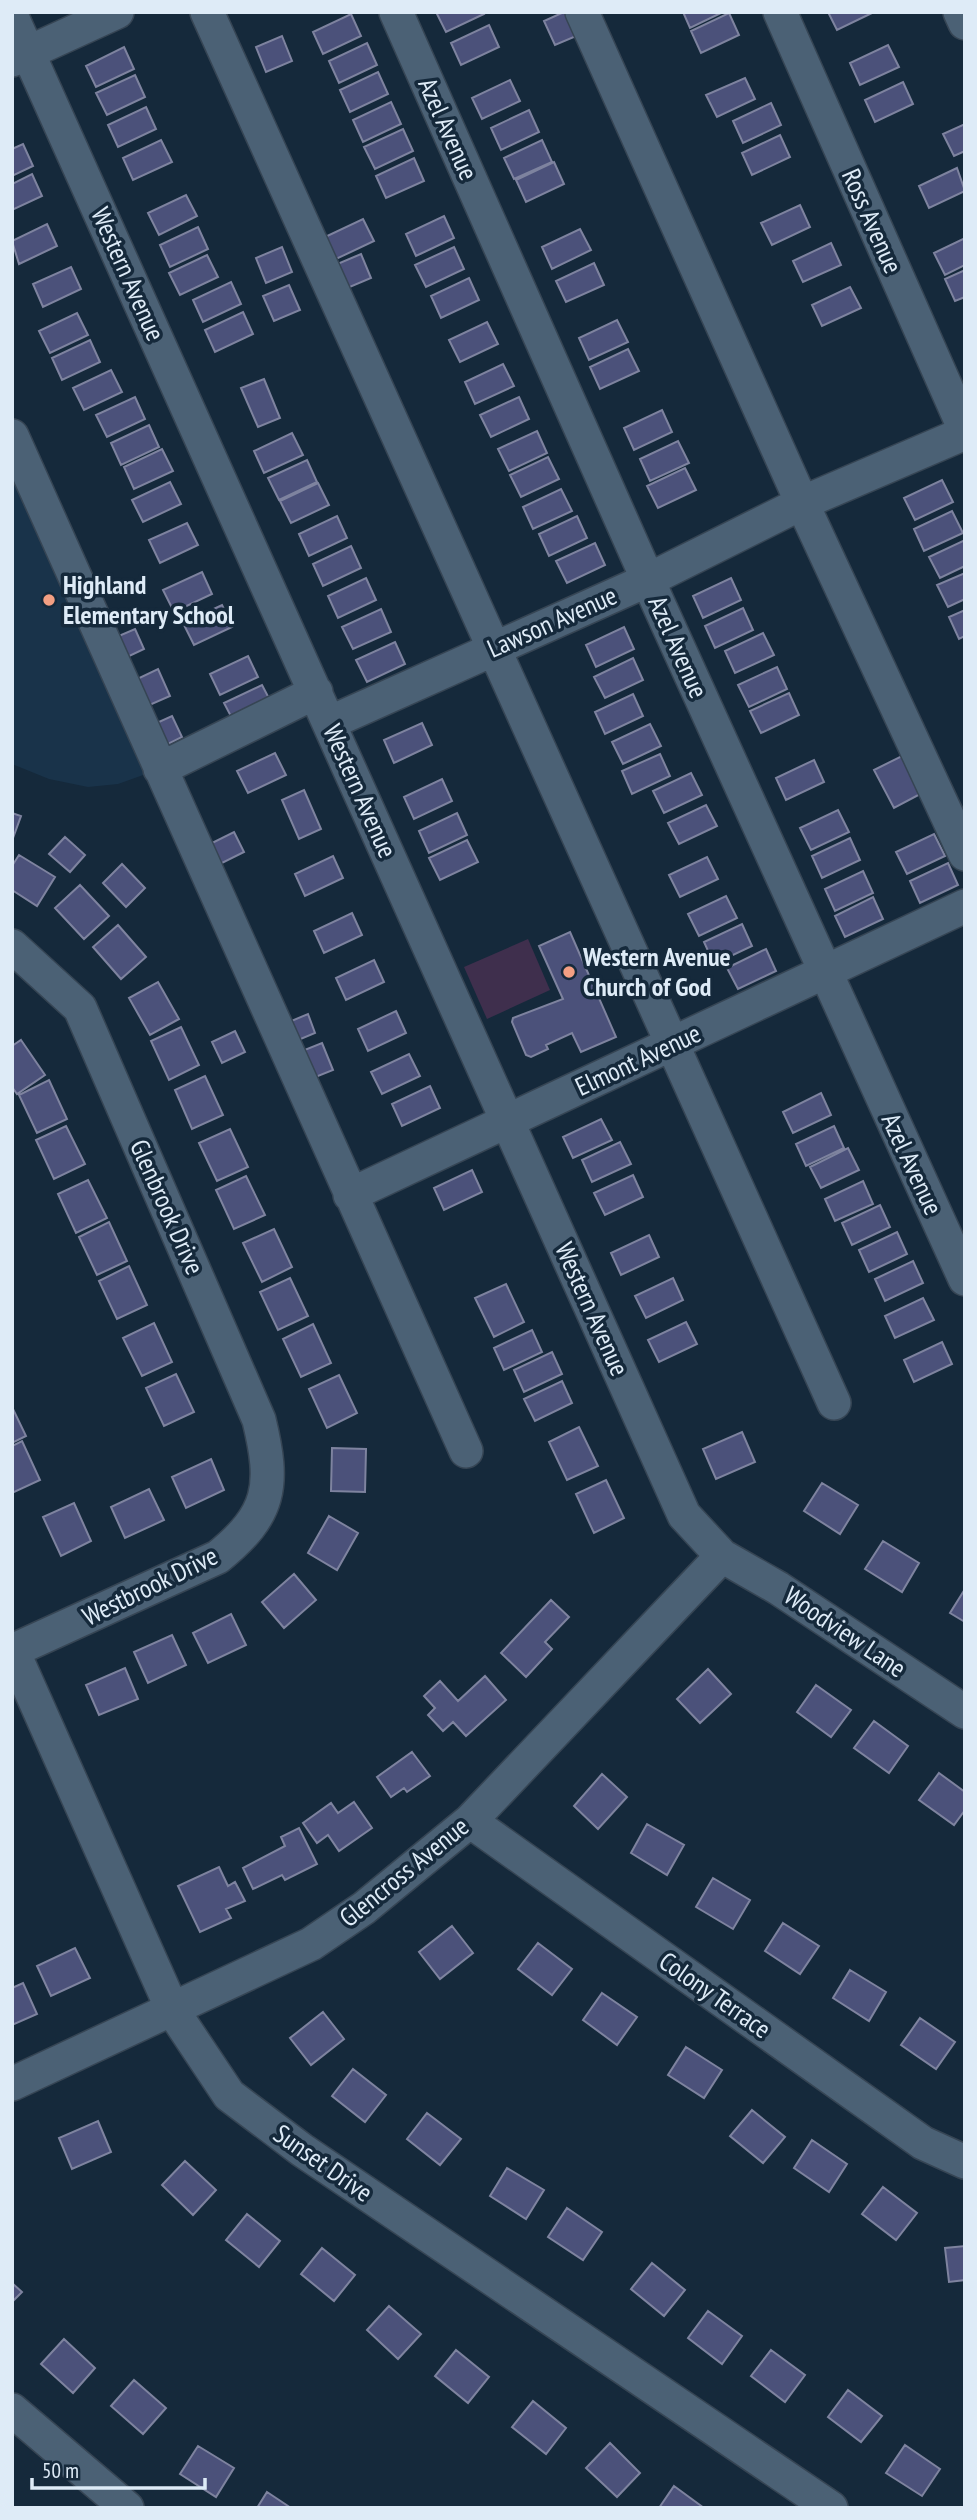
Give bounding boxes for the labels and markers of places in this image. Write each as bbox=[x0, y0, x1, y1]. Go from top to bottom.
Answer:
place label: Highland Elementary School bbox=[63, 568, 235, 631]
marker: Highland Elementary School bbox=[41, 592, 57, 608]
place label: Western Avenue Church of God bbox=[582, 940, 731, 1003]
marker: Western Avenue Church of God bbox=[561, 964, 577, 980]

